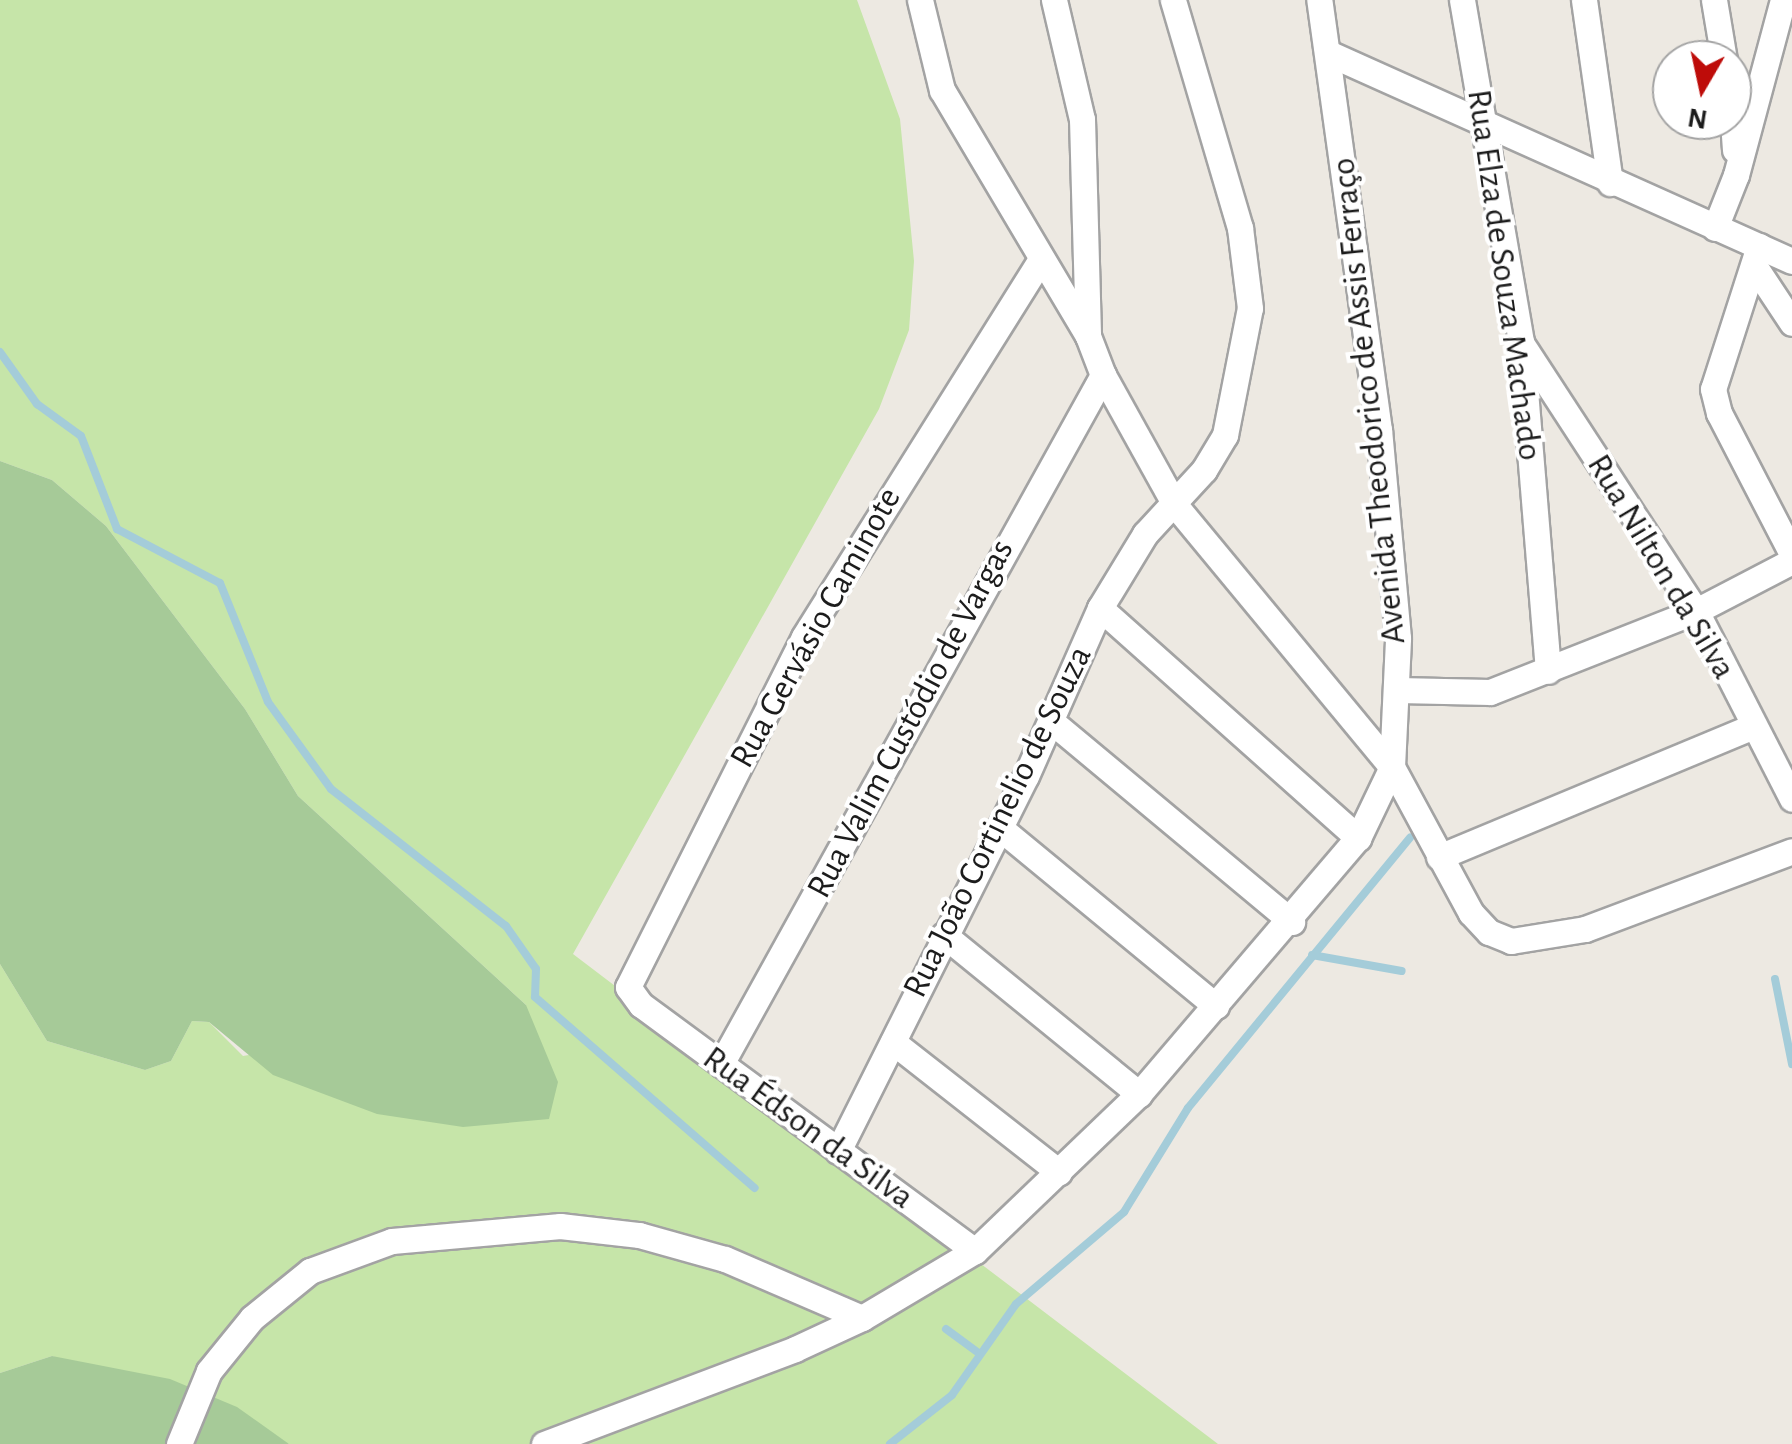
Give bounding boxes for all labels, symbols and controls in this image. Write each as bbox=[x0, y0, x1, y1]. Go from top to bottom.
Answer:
north arrow bbox=[1652, 40, 1752, 140]
street label: Rua Elza de Souza Machado bbox=[1457, 87, 1551, 463]
text: N bbox=[1686, 102, 1709, 133]
street label: Avenida Theodorico de Assis Ferraço bbox=[1323, 156, 1415, 646]
street label: Rua Nilton da Silva bbox=[1577, 447, 1745, 687]
street label: Rua Gervásio Caminote bbox=[722, 480, 910, 776]
street label: Rua Valim Custódio de Vargas bbox=[799, 532, 1023, 906]
street label: Rua João Cortinelio de Souza bbox=[895, 639, 1101, 1005]
street label: Rua Édson da Silva bbox=[694, 1037, 922, 1219]

